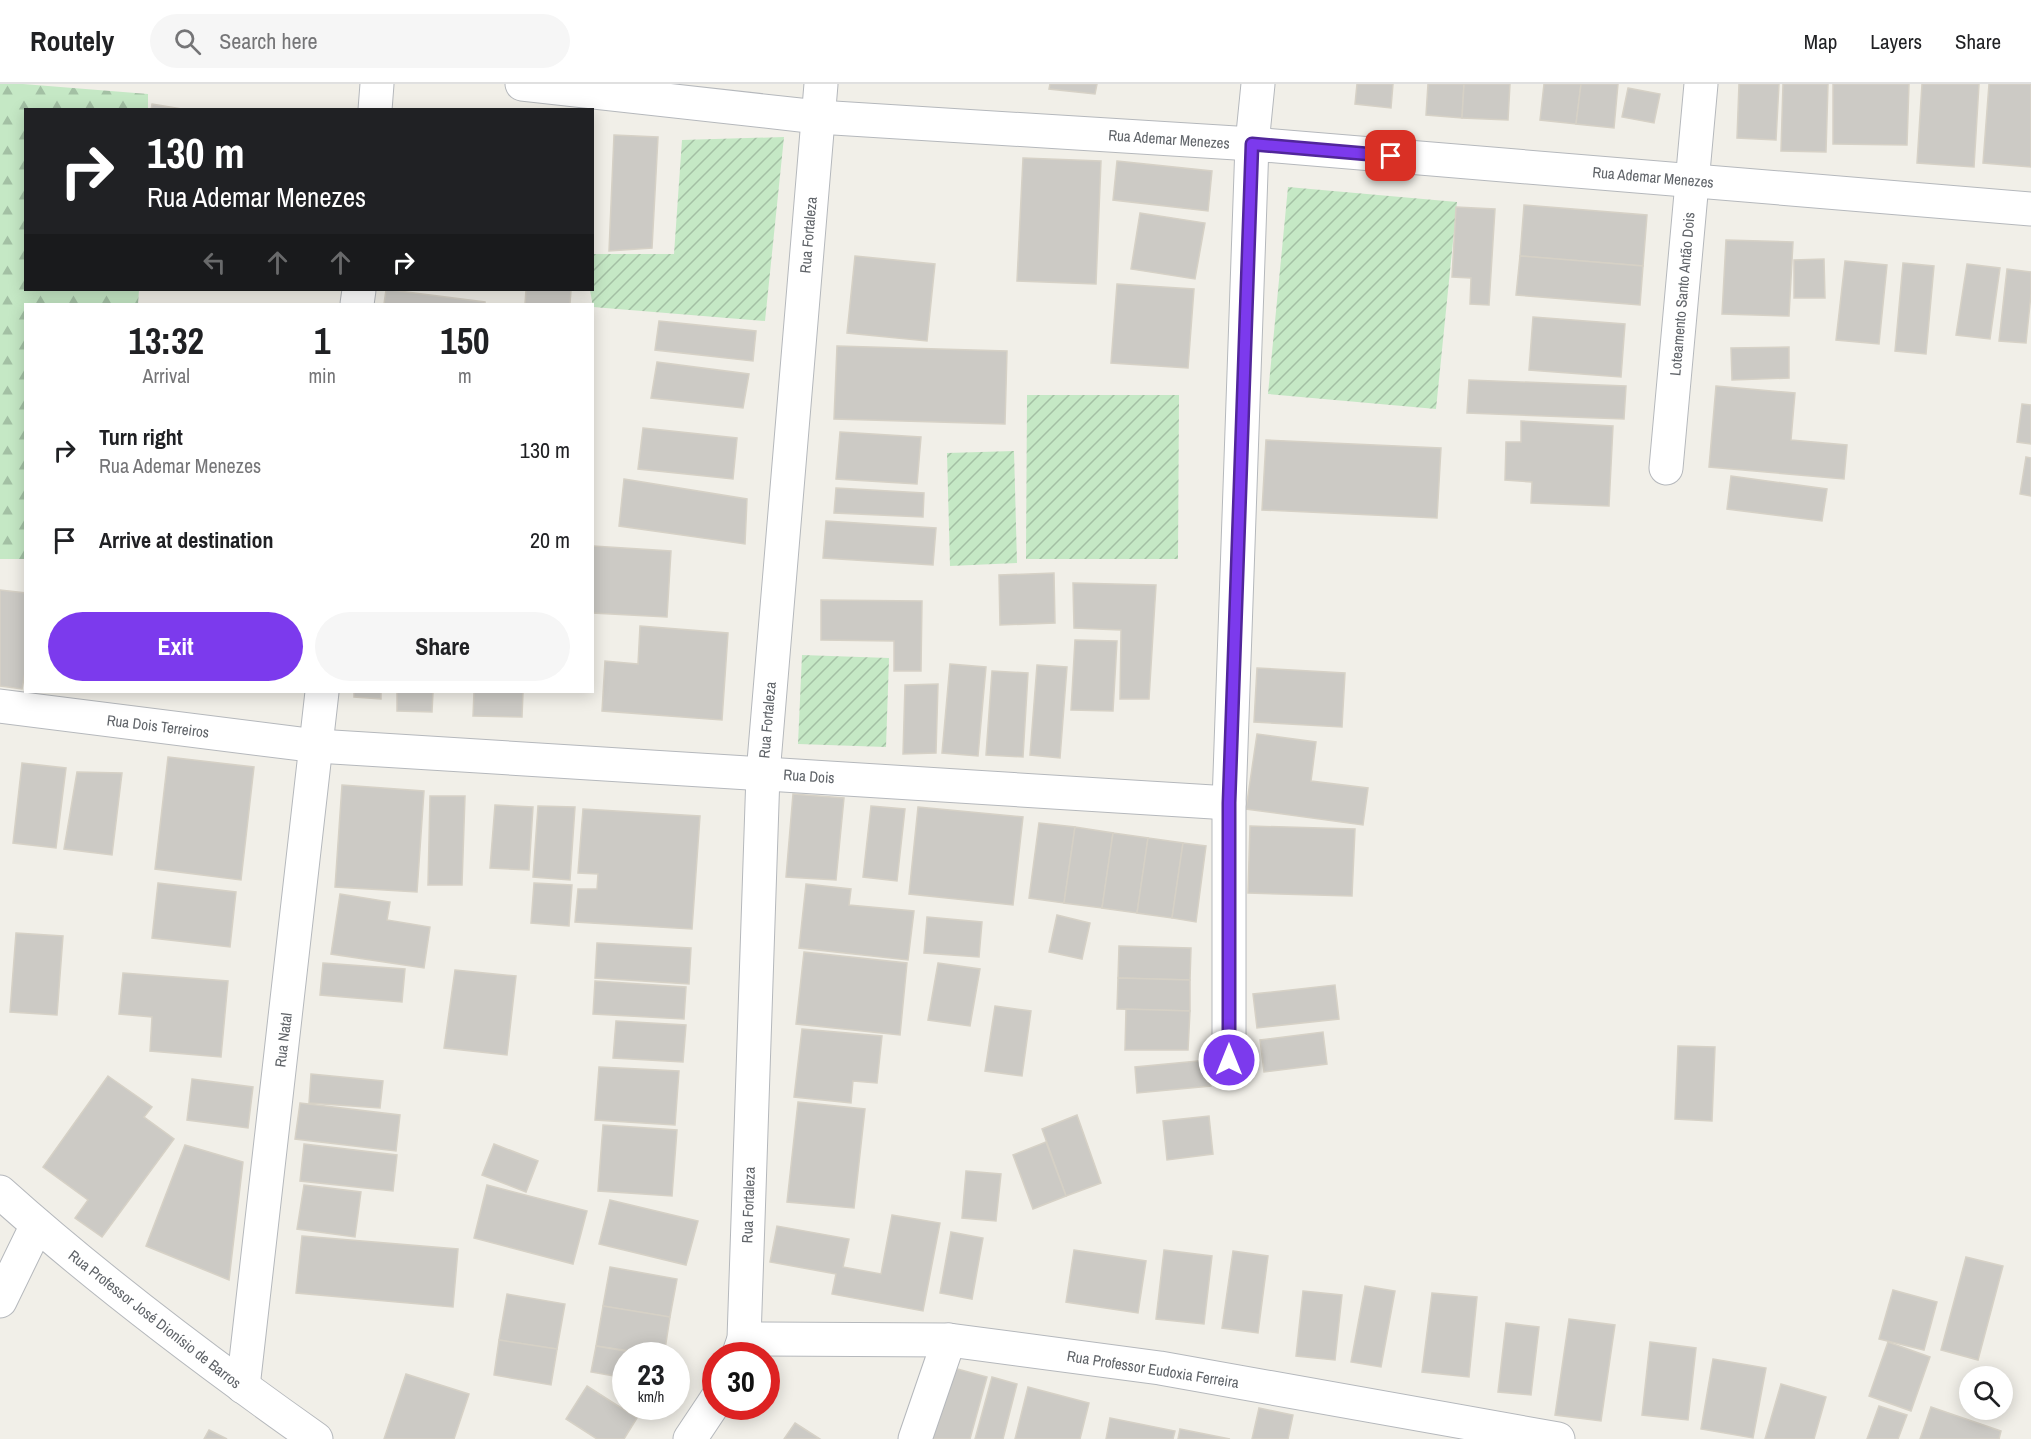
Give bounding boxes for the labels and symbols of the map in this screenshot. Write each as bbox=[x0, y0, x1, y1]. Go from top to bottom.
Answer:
street label: Rua Ademar Menezes bbox=[1108, 124, 1230, 154]
pin bbox=[1365, 130, 1416, 181]
street label: Rua Ademar Menezes bbox=[1591, 161, 1715, 193]
street label: Rua Fortaleza bbox=[794, 196, 822, 274]
street label: Loteamento Santo Antão Dois bbox=[1664, 211, 1700, 377]
street label: Rua Fortaleza bbox=[753, 681, 781, 759]
street label: Rua Dois Terreiros bbox=[106, 709, 210, 743]
street label: Rua Dois bbox=[783, 764, 835, 788]
street label: Rua Natal bbox=[269, 1012, 297, 1068]
position arrow bbox=[1197, 1028, 1261, 1092]
street label: Rua Fortaleza bbox=[736, 1166, 760, 1244]
street label: Rua Professor José Dionísio de Barros bbox=[64, 1245, 246, 1393]
speed limit sign: 30 bbox=[702, 1342, 780, 1420]
street label: Rua Professor Eudoxia Ferreira bbox=[1066, 1345, 1241, 1393]

